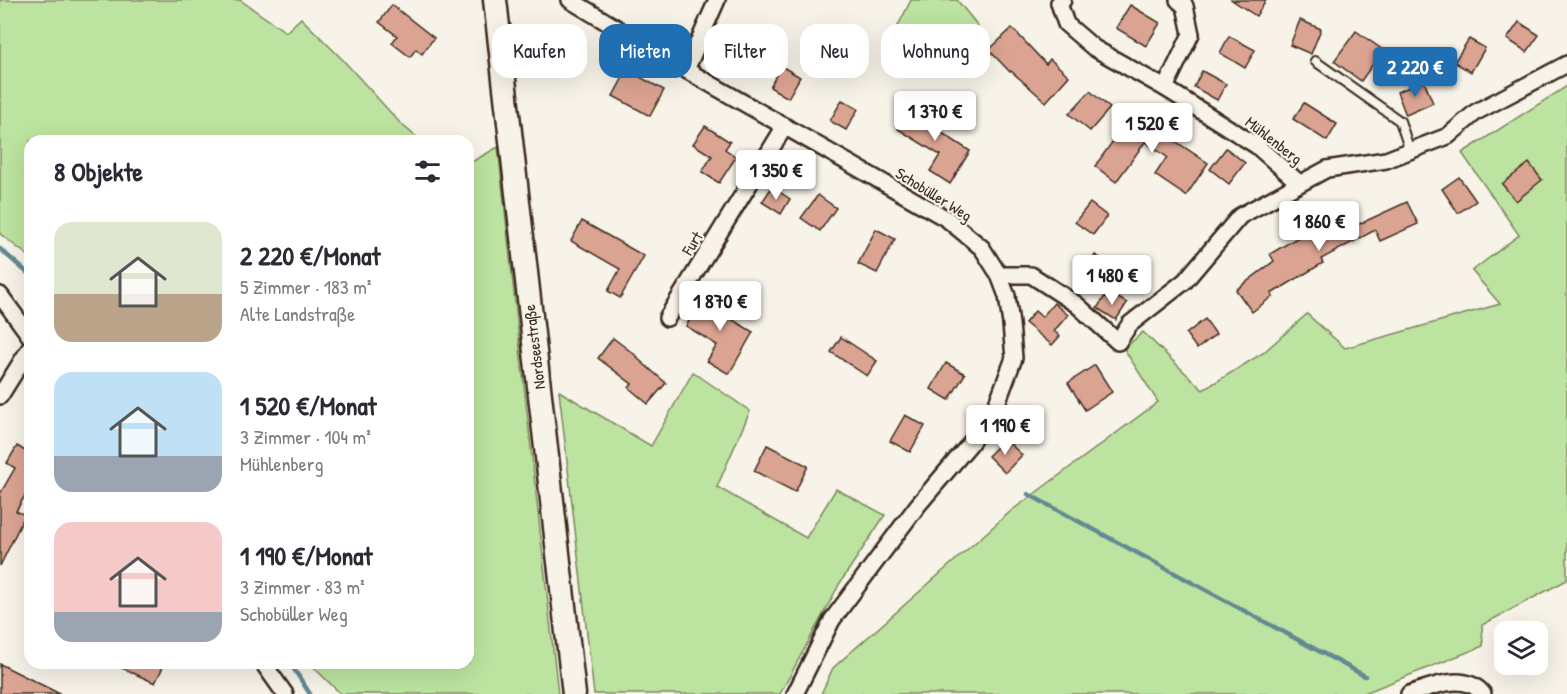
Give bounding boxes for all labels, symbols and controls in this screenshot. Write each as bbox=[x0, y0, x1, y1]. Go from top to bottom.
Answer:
chip: Kaufen bbox=[492, 24, 587, 78]
chip: Mieten bbox=[599, 24, 692, 78]
chip: Filter bbox=[704, 24, 788, 78]
chip: Neu bbox=[800, 24, 869, 78]
chip: Wohnung bbox=[881, 24, 990, 78]
pin: 2 220 € bbox=[1360, 47, 1470, 98]
text: 2 220 € bbox=[1387, 53, 1443, 80]
pin: 1 370 € bbox=[880, 91, 990, 142]
text: 1 370 € bbox=[908, 97, 962, 124]
pin: 1 520 € bbox=[1097, 103, 1207, 154]
text: 1 520 € bbox=[1126, 109, 1178, 136]
street label: Mühlenberg bbox=[1241, 111, 1307, 169]
pin: 1 350 € bbox=[721, 150, 831, 201]
text: 8 Objekte bbox=[54, 154, 143, 189]
icon: filters bbox=[411, 155, 444, 188]
text: 1 350 € bbox=[750, 156, 802, 183]
street label: Schobüller Weg bbox=[892, 162, 976, 226]
pin: 1 860 € bbox=[1264, 201, 1374, 252]
text: 1 860 € bbox=[1293, 207, 1345, 234]
street label: Furt bbox=[676, 227, 708, 260]
text: 2 220 €/Monat bbox=[240, 238, 380, 273]
icon: home bbox=[102, 246, 174, 318]
pin: 1 480 € bbox=[1057, 255, 1167, 306]
text: 1 480 € bbox=[1086, 261, 1138, 288]
text: 5 Zimmer · 183 m² bbox=[240, 273, 371, 300]
pin: 1 870 € bbox=[665, 281, 775, 332]
text: 1 870 € bbox=[693, 287, 747, 314]
text: Alte Landstraße bbox=[240, 300, 355, 327]
street label: Nordseestraße bbox=[518, 303, 550, 391]
text: 1 520 €/Monat bbox=[240, 388, 377, 423]
icon: home bbox=[102, 396, 174, 468]
pin: 1 190 € bbox=[950, 405, 1060, 456]
text: 1 190 € bbox=[980, 411, 1030, 438]
text: 3 Zimmer · 104 m² bbox=[240, 423, 371, 450]
text: Mühlenberg bbox=[240, 450, 323, 477]
text: 1 190 €/Monat bbox=[240, 538, 372, 573]
icon: home bbox=[102, 546, 174, 618]
text: 3 Zimmer · 83 m² bbox=[240, 573, 365, 600]
text: Schobüller Weg bbox=[240, 600, 348, 627]
map controls bbox=[1494, 621, 1548, 675]
button: layers bbox=[1494, 621, 1548, 675]

